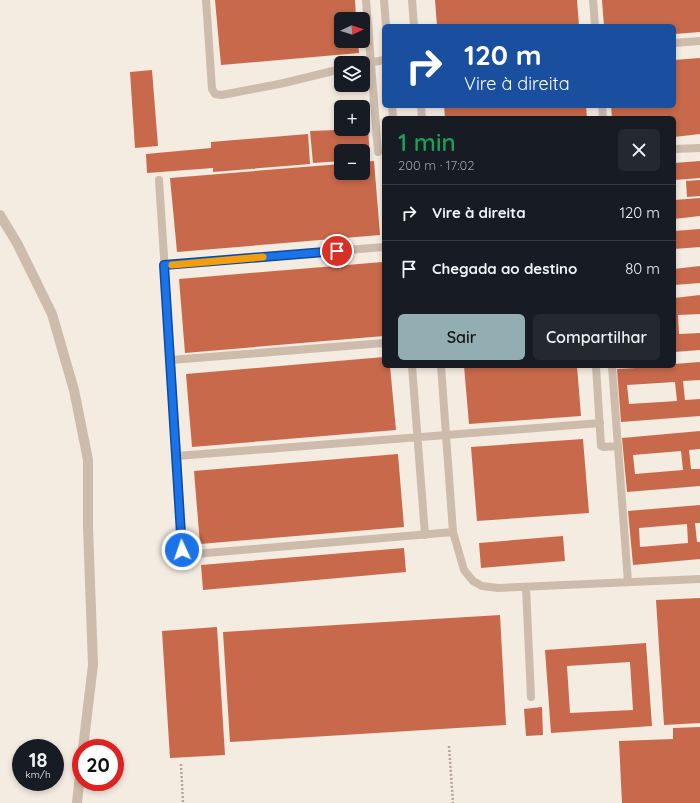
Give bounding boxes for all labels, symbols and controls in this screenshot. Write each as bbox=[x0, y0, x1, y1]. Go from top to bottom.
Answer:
north arrow bbox=[334, 12, 370, 48]
map controls bbox=[334, 12, 370, 180]
text: 120 m bbox=[464, 37, 542, 72]
icon: right bbox=[398, 40, 450, 92]
button: layers bbox=[334, 56, 370, 92]
text: Vire à direita bbox=[464, 72, 570, 95]
button: + bbox=[334, 100, 370, 136]
text: 1 min bbox=[398, 127, 456, 157]
button: close bbox=[618, 129, 660, 171]
button: − bbox=[334, 144, 370, 180]
text: 200 m · 17:02 bbox=[398, 157, 475, 173]
icon: right bbox=[398, 202, 420, 224]
text: Vire à direita bbox=[432, 203, 526, 222]
text: 120 m bbox=[619, 203, 660, 222]
pin bbox=[320, 234, 354, 268]
icon: arrive bbox=[326, 240, 348, 262]
icon: arrive bbox=[398, 258, 420, 280]
text: Chegada ao destino bbox=[432, 259, 577, 278]
text: 80 m bbox=[625, 259, 660, 278]
button: Sair bbox=[398, 314, 525, 360]
button: Compartilhar bbox=[533, 314, 660, 360]
position arrow bbox=[161, 529, 203, 571]
speed limit sign: 20 bbox=[72, 739, 124, 791]
text: 18 bbox=[29, 747, 47, 772]
text: km/h bbox=[25, 768, 51, 781]

